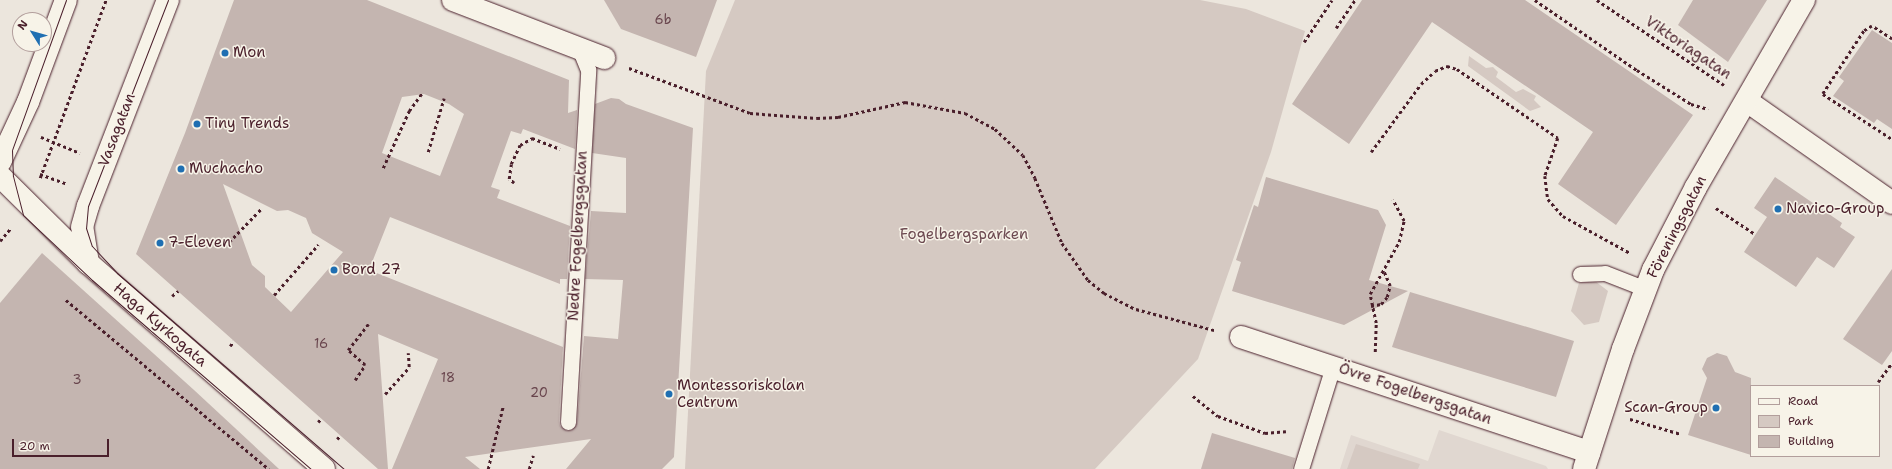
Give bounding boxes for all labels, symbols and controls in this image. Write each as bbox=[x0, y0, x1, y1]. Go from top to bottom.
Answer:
north arrow bbox=[12, 12, 52, 52]
house number: 6b bbox=[655, 12, 671, 28]
street label: Viktoriagatan bbox=[1641, 13, 1735, 83]
text: N bbox=[14, 17, 31, 33]
place label: Mon bbox=[233, 44, 266, 62]
marker: Mon bbox=[220, 48, 230, 58]
street label: Vasagatan bbox=[95, 91, 139, 169]
place label: Tiny Trends bbox=[205, 115, 289, 133]
marker: Tiny Trends bbox=[192, 119, 202, 129]
street label: Nedre Fogelbergsgatan bbox=[565, 150, 591, 322]
place label: Muchacho bbox=[189, 160, 263, 178]
marker: Muchacho bbox=[176, 164, 186, 174]
street label: Föreningsgatan bbox=[1643, 173, 1711, 281]
place label: Navico-Group bbox=[1786, 200, 1884, 218]
marker: Navico-Group bbox=[1773, 204, 1783, 214]
park label: Fogelbergsparken bbox=[900, 226, 1028, 244]
place label: 7-Eleven bbox=[168, 234, 231, 252]
marker: 7-Eleven bbox=[155, 238, 165, 248]
place label: Bord 27 bbox=[342, 261, 401, 279]
marker: Bord 27 bbox=[329, 265, 339, 275]
street label: Haga Kyrkogata bbox=[110, 279, 210, 371]
house number: 16 bbox=[314, 336, 328, 352]
street label: Övre Fogelbergsgatan bbox=[1336, 359, 1494, 429]
house number: 18 bbox=[441, 370, 455, 386]
house number: 3 bbox=[72, 372, 82, 388]
place label: Montessoriskolan Centrum bbox=[677, 376, 805, 411]
house number: 20 bbox=[530, 385, 548, 401]
legend bbox=[1750, 385, 1880, 457]
marker: Montessoriskolan Centrum bbox=[664, 389, 674, 399]
text: Road bbox=[1788, 393, 1818, 409]
place label: Scan-Group bbox=[1624, 399, 1708, 417]
marker: Scan-Group bbox=[1711, 403, 1721, 413]
text: Park bbox=[1788, 413, 1814, 429]
scale bar bbox=[14, 431, 111, 457]
text: Building bbox=[1788, 433, 1834, 449]
text: 20 m bbox=[19, 438, 50, 454]

